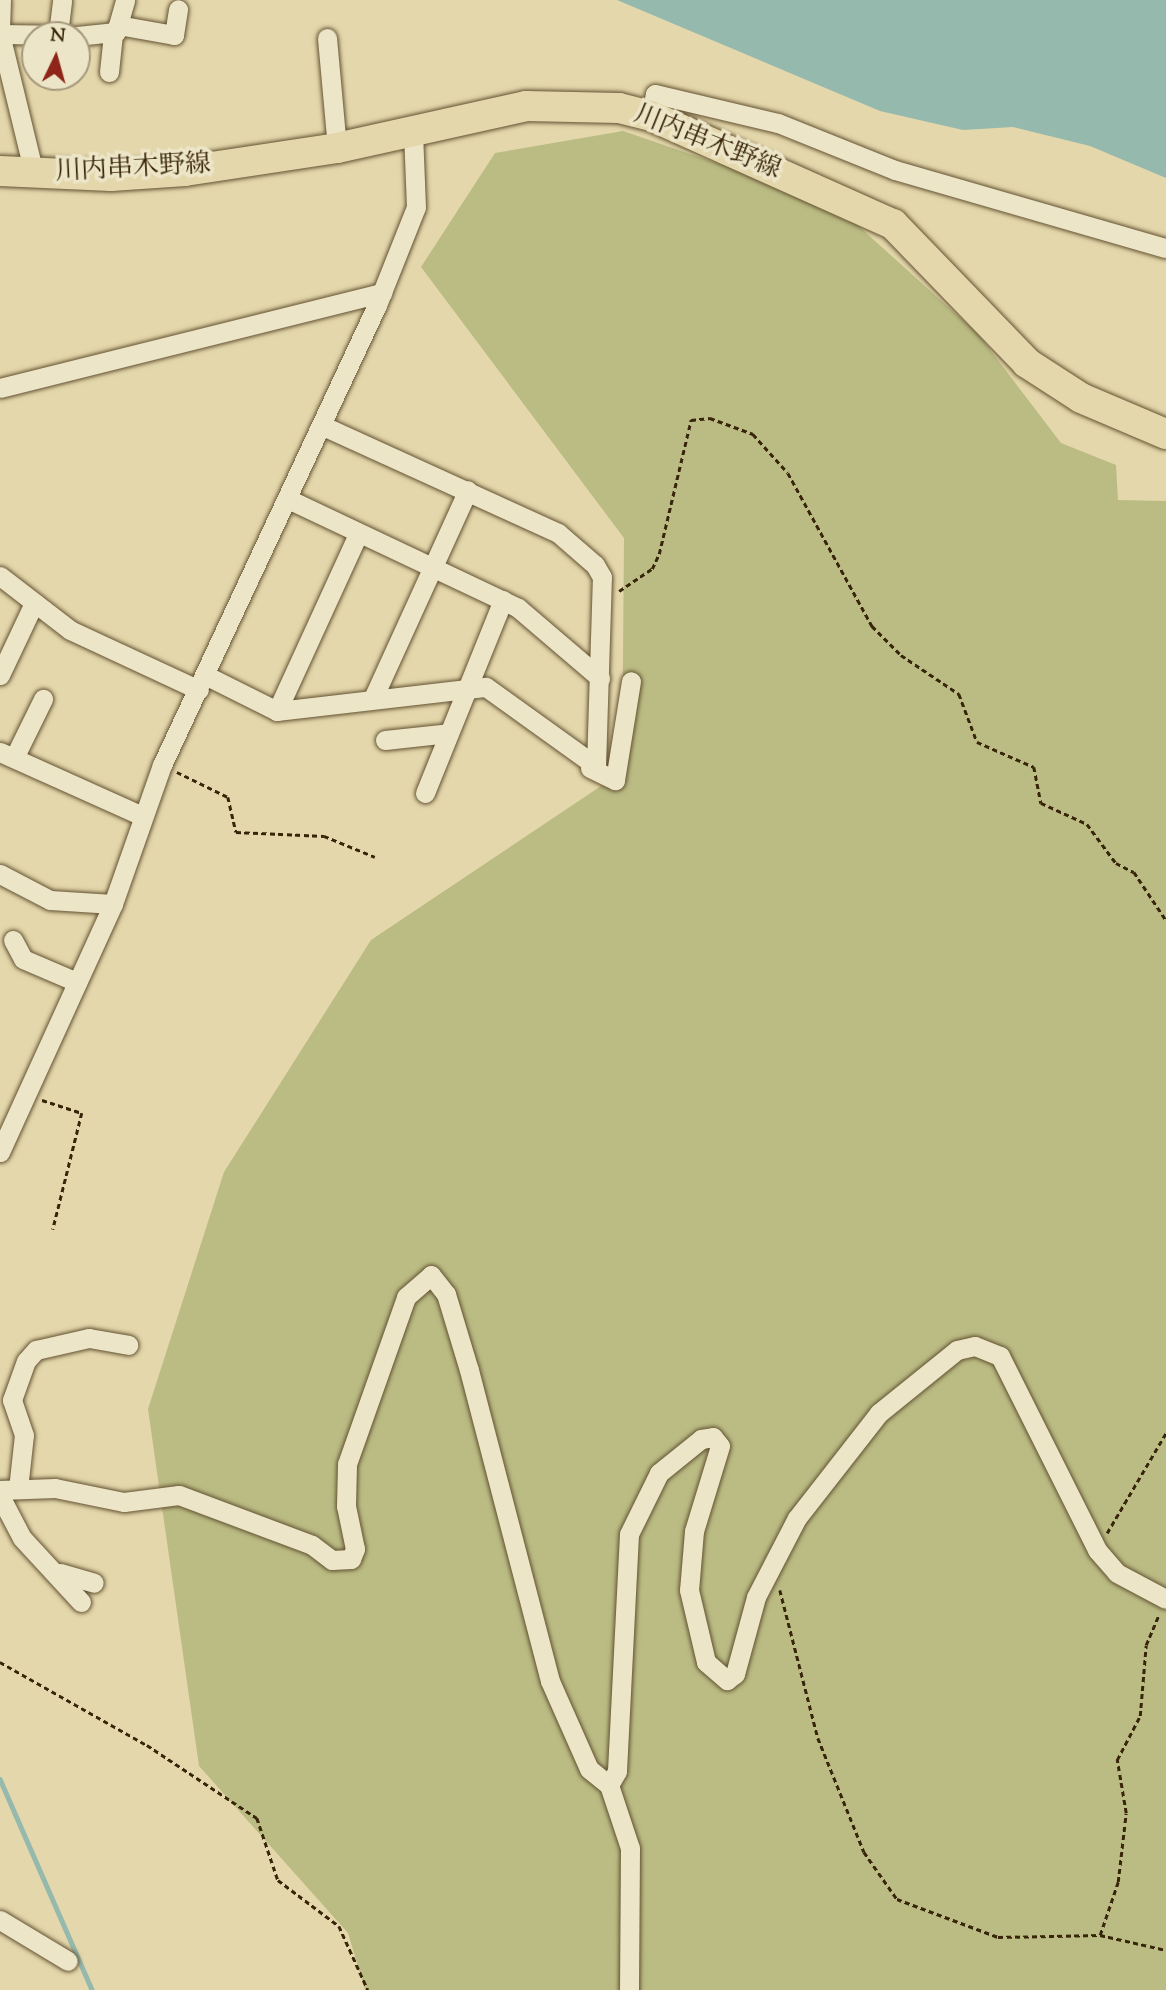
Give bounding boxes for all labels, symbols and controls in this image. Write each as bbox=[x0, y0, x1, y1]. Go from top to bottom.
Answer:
north arrow bbox=[21, 21, 91, 91]
text: N bbox=[49, 22, 66, 51]
street label: 川内串木野線 bbox=[629, 99, 785, 187]
street label: 川内串木野線 bbox=[54, 149, 212, 189]

